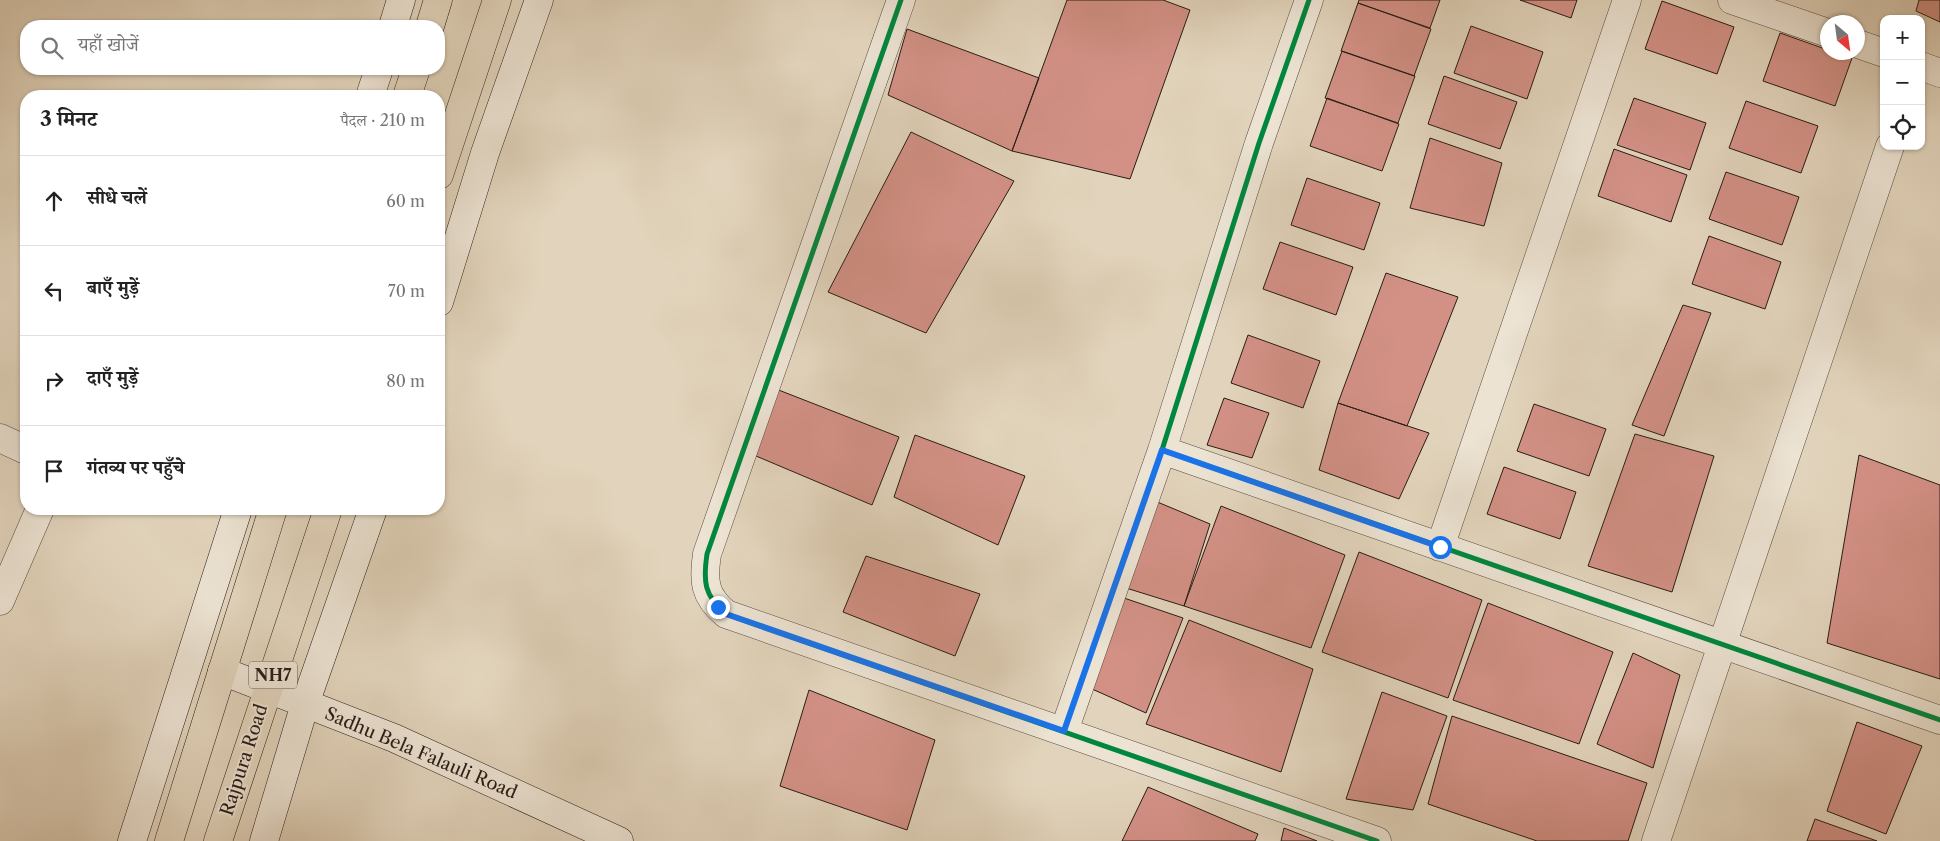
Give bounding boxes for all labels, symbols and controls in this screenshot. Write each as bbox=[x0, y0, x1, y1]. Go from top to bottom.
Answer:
north arrow bbox=[1820, 15, 1865, 60]
map controls bbox=[1880, 15, 1925, 150]
button: + bbox=[1880, 15, 1925, 60]
search box bbox=[20, 20, 445, 75]
text: यहाँ खोजें bbox=[78, 33, 139, 56]
icon: search bbox=[38, 34, 66, 62]
button: − bbox=[1880, 60, 1925, 105]
button: locate bbox=[1880, 105, 1925, 150]
text: 3 मिनट bbox=[40, 106, 97, 131]
text: पैदल · 210 m bbox=[341, 110, 425, 130]
text: सीधे चलें bbox=[87, 186, 147, 209]
icon: ahead bbox=[40, 187, 68, 215]
text: 60 m bbox=[386, 191, 425, 211]
text: बाएँ मुड़ें bbox=[87, 276, 139, 299]
icon: left bbox=[40, 277, 68, 305]
text: 70 m bbox=[388, 281, 425, 301]
text: दाएँ मुड़ें bbox=[87, 366, 138, 389]
icon: right bbox=[40, 367, 68, 395]
text: 80 m bbox=[386, 371, 425, 391]
text: गंतव्य पर पहुँचे bbox=[87, 456, 184, 479]
icon: arrive bbox=[40, 457, 68, 485]
route start bbox=[1429, 536, 1452, 559]
route end bbox=[707, 596, 730, 619]
road number: NH7 bbox=[249, 662, 297, 688]
street label: Rajpura Road bbox=[216, 701, 272, 819]
street label: Sadhu Bela Falauli Road bbox=[321, 702, 521, 804]

